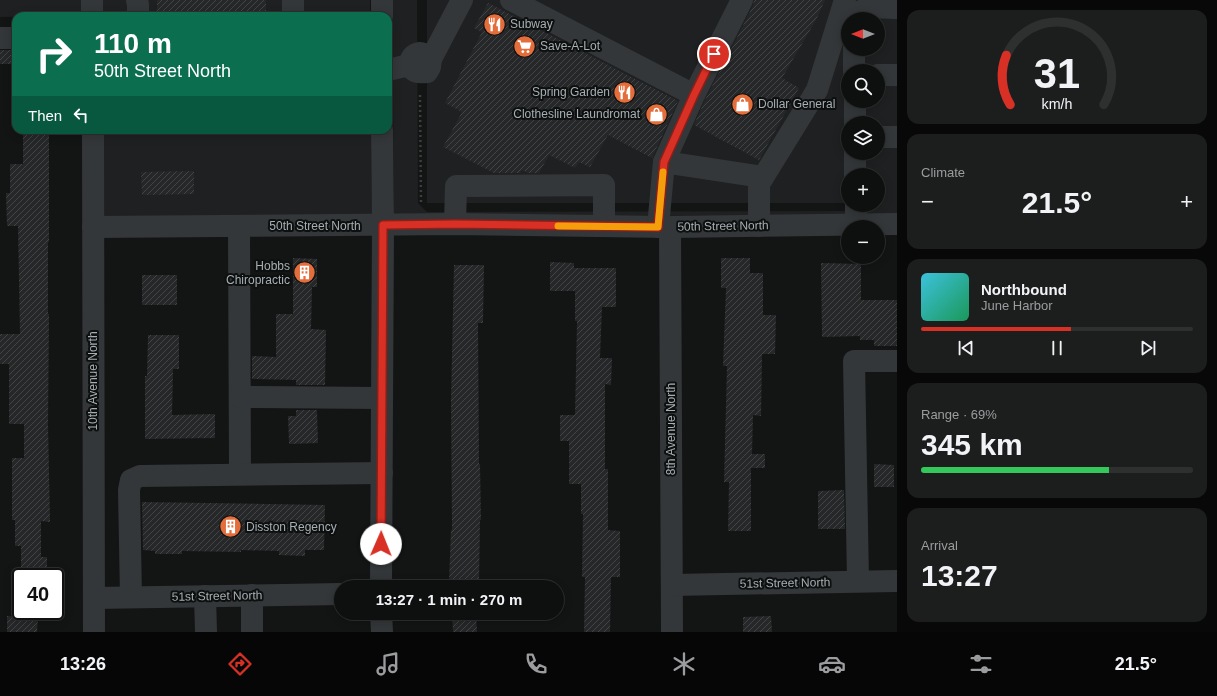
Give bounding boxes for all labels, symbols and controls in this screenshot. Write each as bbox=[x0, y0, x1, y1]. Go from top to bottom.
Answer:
restaurant icon: Subway bbox=[481, 11, 507, 37]
north arrow bbox=[841, 12, 885, 56]
map controls bbox=[841, 12, 885, 264]
place label: Subway bbox=[510, 17, 553, 31]
icon: right bbox=[28, 28, 80, 80]
text: 110 m bbox=[94, 28, 172, 59]
supermarket icon: Save-A-Lot bbox=[511, 33, 537, 59]
pin bbox=[697, 37, 731, 71]
place label: Save-A-Lot bbox=[540, 39, 601, 53]
icon: arrive bbox=[703, 43, 725, 65]
text: 31 bbox=[1034, 50, 1080, 97]
text: 50th Street North bbox=[94, 61, 231, 81]
button: search bbox=[841, 64, 885, 108]
restaurant icon: Spring Garden bbox=[612, 79, 638, 105]
place label: Spring Garden bbox=[532, 85, 610, 99]
shop icon: Dollar General bbox=[729, 91, 755, 117]
text: km/h bbox=[1042, 96, 1073, 112]
place label: Dollar General bbox=[758, 97, 835, 111]
shop icon: Clothesline Laundromat bbox=[643, 101, 669, 127]
icon: left bbox=[70, 104, 92, 126]
text: Then bbox=[28, 107, 62, 124]
place label: Clothesline Laundromat bbox=[513, 107, 641, 121]
button: layers bbox=[841, 116, 885, 160]
text: Climate bbox=[921, 165, 965, 180]
button: + bbox=[841, 168, 885, 212]
text: 21.5° bbox=[1022, 186, 1092, 219]
text: − bbox=[921, 189, 934, 214]
text: + bbox=[1180, 189, 1193, 214]
street label: 50th Street North bbox=[677, 218, 769, 234]
street label: 50th Street North bbox=[269, 219, 361, 233]
button: − bbox=[841, 220, 885, 264]
place label: Hobbs Chiropractic bbox=[226, 259, 290, 287]
building icon: Hobbs Chiropractic bbox=[292, 260, 318, 286]
text: Northbound bbox=[981, 281, 1067, 298]
text: June Harbor bbox=[981, 298, 1053, 313]
street label: 10th Avenue North bbox=[86, 331, 100, 431]
icon: previous bbox=[955, 337, 977, 359]
icon: pause bbox=[1046, 337, 1068, 359]
icon: next bbox=[1137, 337, 1159, 359]
street label: 8th Avenue North bbox=[664, 383, 678, 475]
text: Range · 69% bbox=[921, 407, 997, 422]
text: 345 km bbox=[921, 428, 1023, 461]
building icon: Disston Regency bbox=[217, 514, 243, 540]
place label: Disston Regency bbox=[246, 520, 337, 534]
position arrow bbox=[360, 523, 402, 565]
text: Arrival bbox=[921, 538, 958, 553]
text: 13:27 bbox=[921, 559, 998, 592]
speed limit sign: 40 bbox=[12, 568, 64, 620]
street label: 51st Street North bbox=[740, 575, 830, 591]
street label: 51st Street North bbox=[172, 588, 262, 604]
text: 13:27 · 1 min · 270 m bbox=[376, 591, 522, 608]
icon: directions bbox=[226, 650, 254, 678]
icon: music bbox=[374, 650, 402, 678]
icon: phone bbox=[522, 650, 550, 678]
icon: climate bbox=[670, 650, 698, 678]
icon: car bbox=[818, 650, 846, 678]
icon: filters bbox=[967, 650, 995, 678]
text: 13:26 bbox=[60, 654, 106, 674]
text: 21.5° bbox=[1115, 654, 1157, 674]

